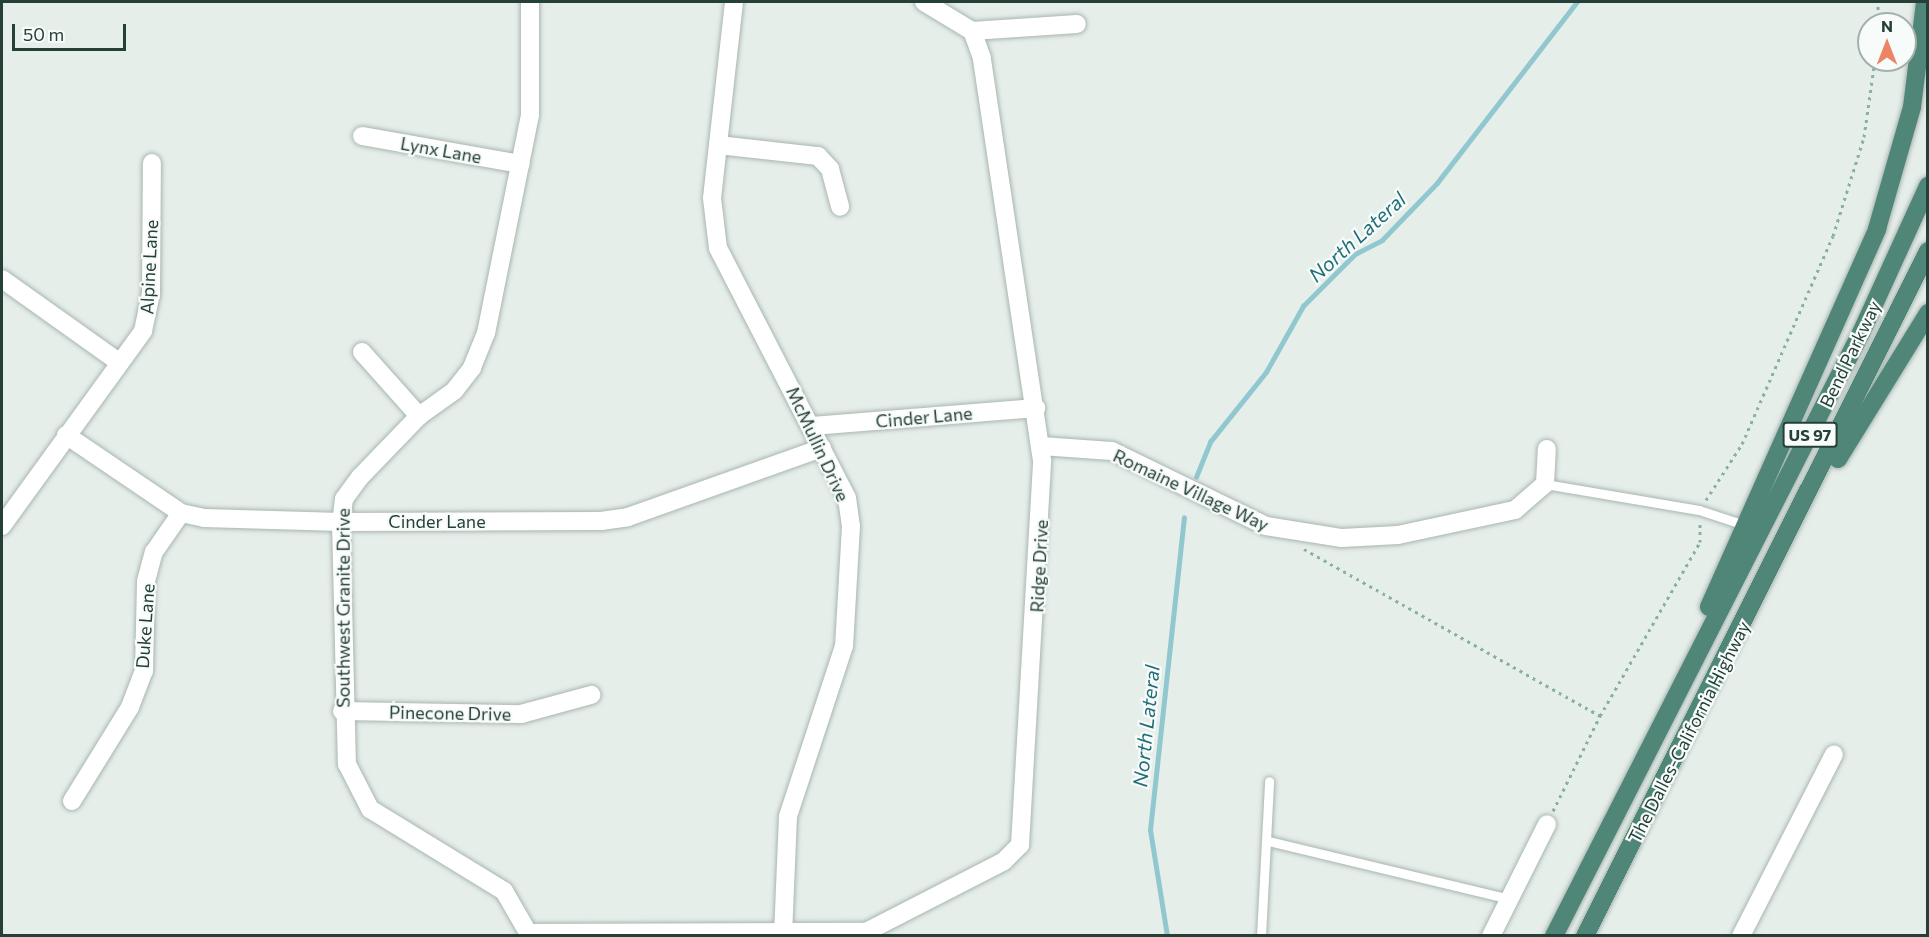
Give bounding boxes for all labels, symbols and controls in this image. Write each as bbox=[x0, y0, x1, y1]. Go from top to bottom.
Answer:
scale bar bbox=[15, 12, 129, 50]
north arrow bbox=[1857, 12, 1917, 72]
text: N bbox=[1881, 16, 1893, 35]
text: 50 m bbox=[23, 23, 64, 45]
street label: Lynx Lane bbox=[399, 132, 483, 168]
water label: North Lateral bbox=[1304, 187, 1410, 287]
street label: Alpine Lane bbox=[136, 219, 162, 315]
street label: Bend Parkway bbox=[1815, 297, 1885, 411]
street label: McMullin Drive bbox=[782, 383, 854, 505]
street label: Cinder Lane bbox=[875, 402, 973, 432]
road number: US 97 bbox=[1782, 422, 1838, 448]
street label: Romaine Village Way bbox=[1110, 444, 1272, 536]
street label: Southwest Granite Drive bbox=[332, 508, 354, 708]
street label: Cinder Lane bbox=[388, 510, 486, 532]
street label: Ridge Drive bbox=[1026, 519, 1052, 613]
street label: Duke Lane bbox=[131, 583, 159, 669]
street label: The Dalles-California Highway bbox=[1624, 618, 1754, 846]
water label: North Lateral bbox=[1128, 664, 1164, 788]
street label: Pinecone Drive bbox=[389, 701, 511, 725]

